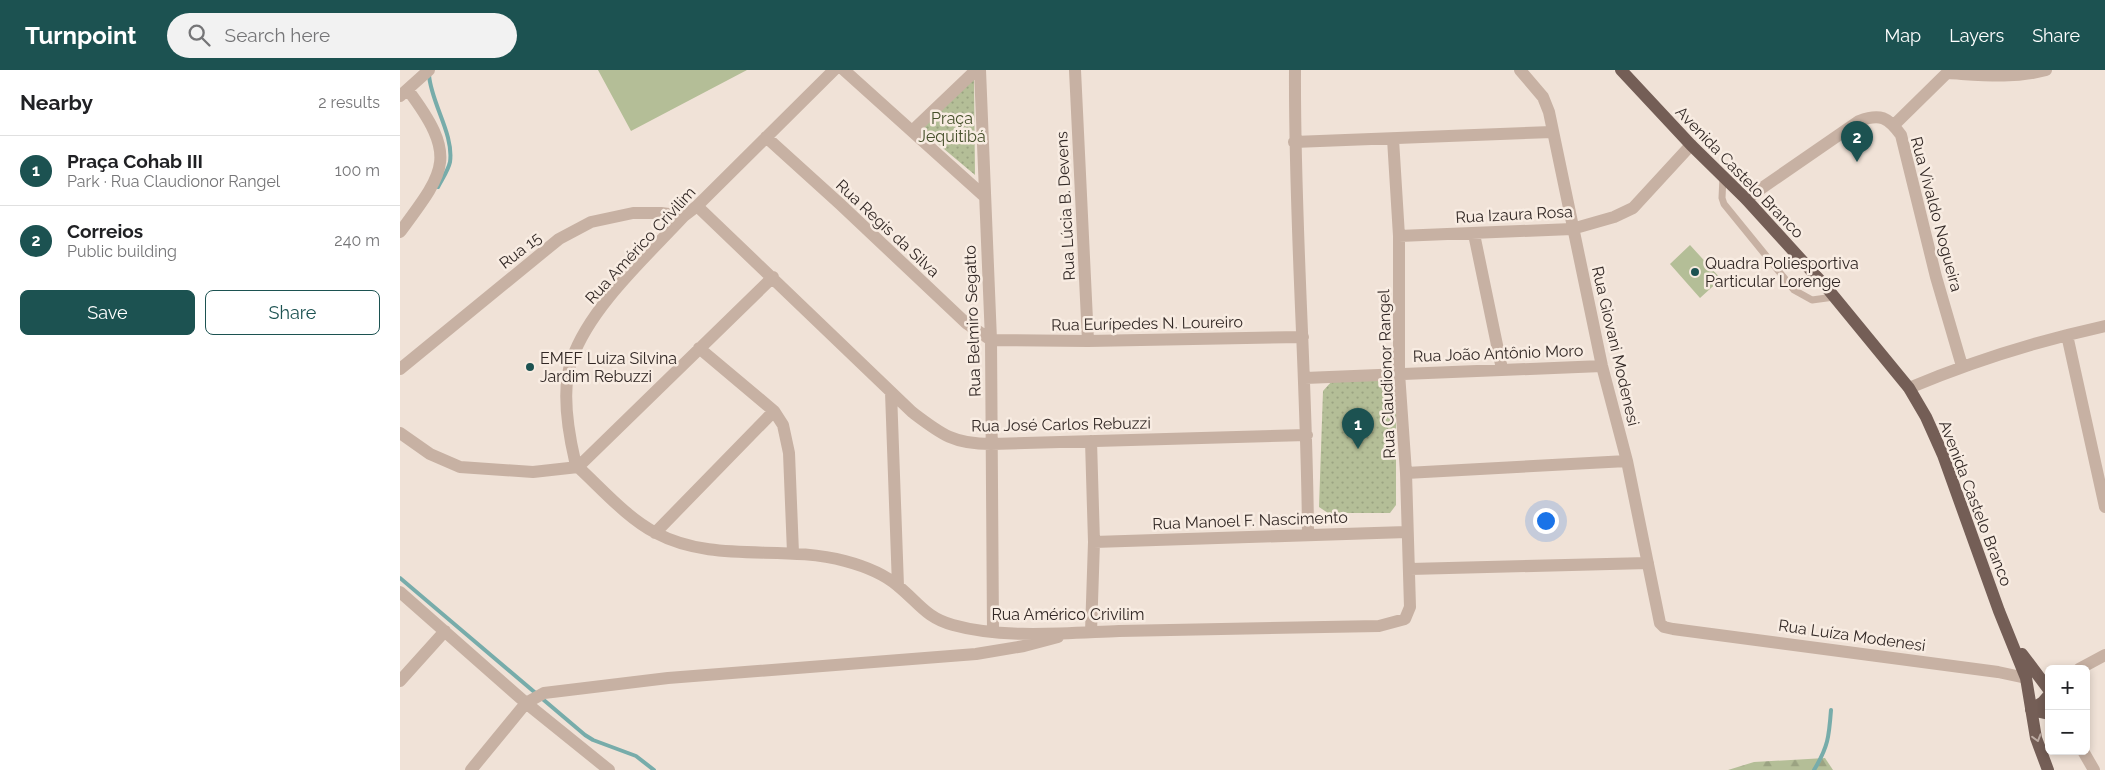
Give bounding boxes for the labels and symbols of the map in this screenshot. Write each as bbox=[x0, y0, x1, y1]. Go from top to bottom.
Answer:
street label: Avenida Castelo Branco bbox=[1672, 102, 1808, 242]
park label: Praça Jequitibá bbox=[918, 109, 986, 146]
pin: 2 bbox=[1841, 121, 1873, 162]
street label: Rua Lúcia B. Devens bbox=[1052, 131, 1079, 281]
street label: Rua Vivaldo Nogueira bbox=[1907, 135, 1966, 294]
street label: Rua Regis da Silva bbox=[832, 176, 943, 281]
street label: Rua Américo Crivilim bbox=[581, 183, 700, 308]
street label: Rua Izaura Rosa bbox=[1455, 202, 1573, 227]
street label: Rua 15 bbox=[495, 228, 545, 273]
street label: Rua Belmiro Segatto bbox=[960, 245, 985, 397]
place label: Quadra Poliesportiva Particular Lorenge bbox=[1705, 254, 1859, 291]
street label: Rua Giovani Modenesi bbox=[1588, 264, 1643, 428]
marker: Quadra Poliesportiva Particular Lorenge bbox=[1689, 266, 1701, 278]
street label: Rua Claudionor Rangel bbox=[1374, 288, 1399, 459]
street label: Rua Eurípedes N. Loureiro bbox=[1051, 312, 1243, 335]
street label: Rua João Antônio Moro bbox=[1412, 341, 1584, 366]
place label: EMEF Luiza Silvina Jardim Rebuzzi bbox=[540, 349, 677, 386]
marker: EMEF Luiza Silvina Jardim Rebuzzi bbox=[524, 361, 536, 373]
pin: 1 bbox=[1342, 408, 1374, 449]
street label: Rua José Carlos Rebuzzi bbox=[971, 413, 1151, 436]
street label: Avenida Castelo Branco bbox=[1935, 418, 2016, 589]
street label: Rua Manoel F. Nascimento bbox=[1152, 508, 1348, 533]
your location bbox=[1533, 508, 1559, 534]
street label: Rua Américo Crivilim bbox=[991, 605, 1145, 624]
street label: Rua Luíza Modenesi bbox=[1777, 616, 1927, 655]
one-way arrow bbox=[2031, 733, 2042, 742]

